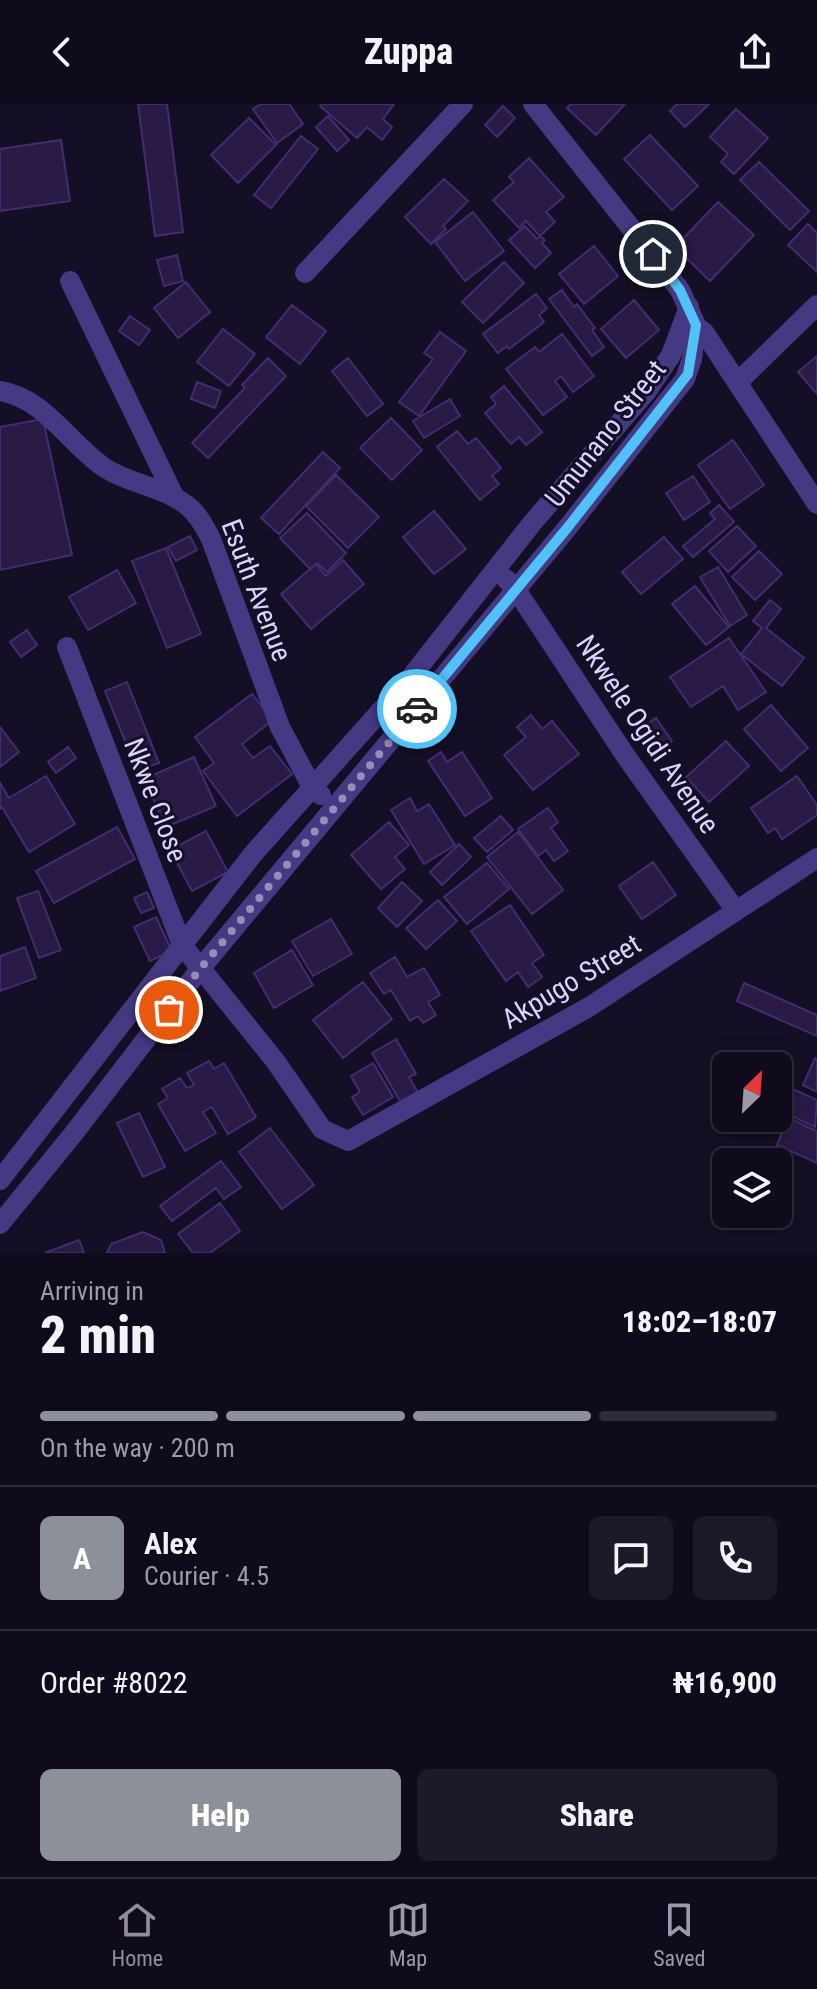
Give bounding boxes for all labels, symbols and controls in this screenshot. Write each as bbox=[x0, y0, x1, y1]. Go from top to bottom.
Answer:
icon: back bbox=[40, 30, 84, 74]
icon: share bbox=[733, 30, 777, 74]
text: Zuppa bbox=[364, 31, 453, 73]
pin bbox=[619, 220, 687, 288]
icon: home bbox=[631, 232, 675, 276]
street label: Umunano Street bbox=[538, 353, 673, 513]
street label: Esuth Avenue bbox=[214, 515, 299, 666]
street label: Nkwele Ogidi Avenue bbox=[569, 629, 726, 840]
courier bbox=[377, 669, 457, 749]
icon: car bbox=[395, 687, 439, 731]
street label: Nkwe Close bbox=[117, 734, 194, 867]
street label: Akpugo Street bbox=[496, 927, 647, 1036]
pin bbox=[135, 976, 203, 1044]
icon: bag bbox=[147, 988, 191, 1032]
north arrow bbox=[712, 1052, 792, 1132]
map controls bbox=[712, 1052, 792, 1228]
button: layers bbox=[712, 1148, 792, 1228]
text: Arriving in bbox=[40, 1276, 144, 1306]
text: 18:02–18:07 bbox=[622, 1304, 777, 1339]
text: 2 min bbox=[40, 1305, 156, 1366]
text: On the way · 200 m bbox=[40, 1433, 235, 1463]
button: chat bbox=[589, 1516, 673, 1600]
button: phone bbox=[693, 1516, 777, 1600]
text: Alex bbox=[144, 1526, 197, 1561]
text: A bbox=[73, 1541, 91, 1576]
text: Courier · 4.5 bbox=[144, 1561, 269, 1591]
text: Order #8022 bbox=[40, 1665, 188, 1700]
text: ₦16,900 bbox=[672, 1665, 777, 1700]
button: Help bbox=[40, 1769, 401, 1861]
button: Share bbox=[417, 1769, 777, 1861]
tab: Home bbox=[112, 1898, 163, 1971]
tab: Map bbox=[386, 1898, 430, 1971]
tab: Saved bbox=[653, 1898, 705, 1971]

